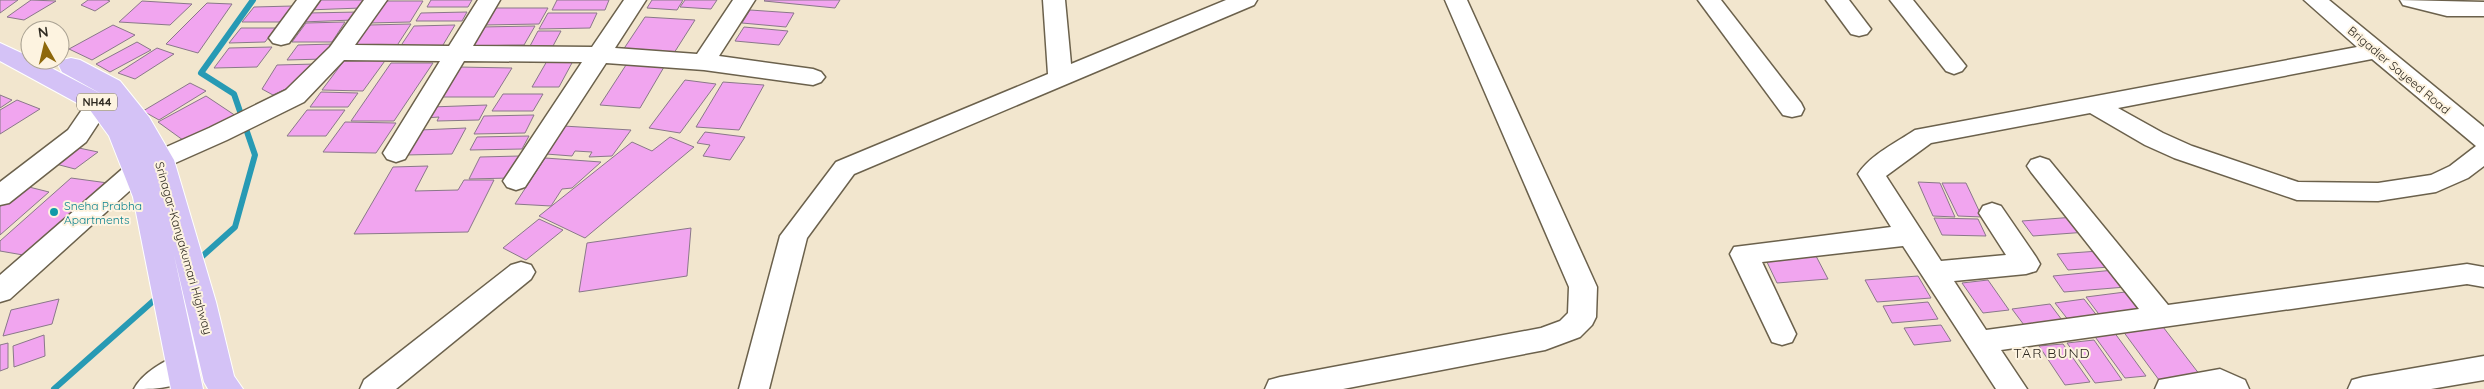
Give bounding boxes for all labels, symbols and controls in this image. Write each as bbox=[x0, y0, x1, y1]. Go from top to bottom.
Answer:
north arrow bbox=[20, 20, 70, 70]
text: N bbox=[37, 22, 50, 42]
street label: Brigadier Sayeed Road bbox=[2345, 23, 2453, 117]
road number: NH44 bbox=[77, 94, 117, 110]
street label: Srinagar-Kanyakumari Highway bbox=[152, 160, 216, 336]
place label: Sneha Prabha Apartments bbox=[64, 198, 142, 227]
marker: Sneha Prabha Apartments bbox=[48, 206, 60, 218]
district label: TAR BUND bbox=[2013, 344, 2091, 362]

